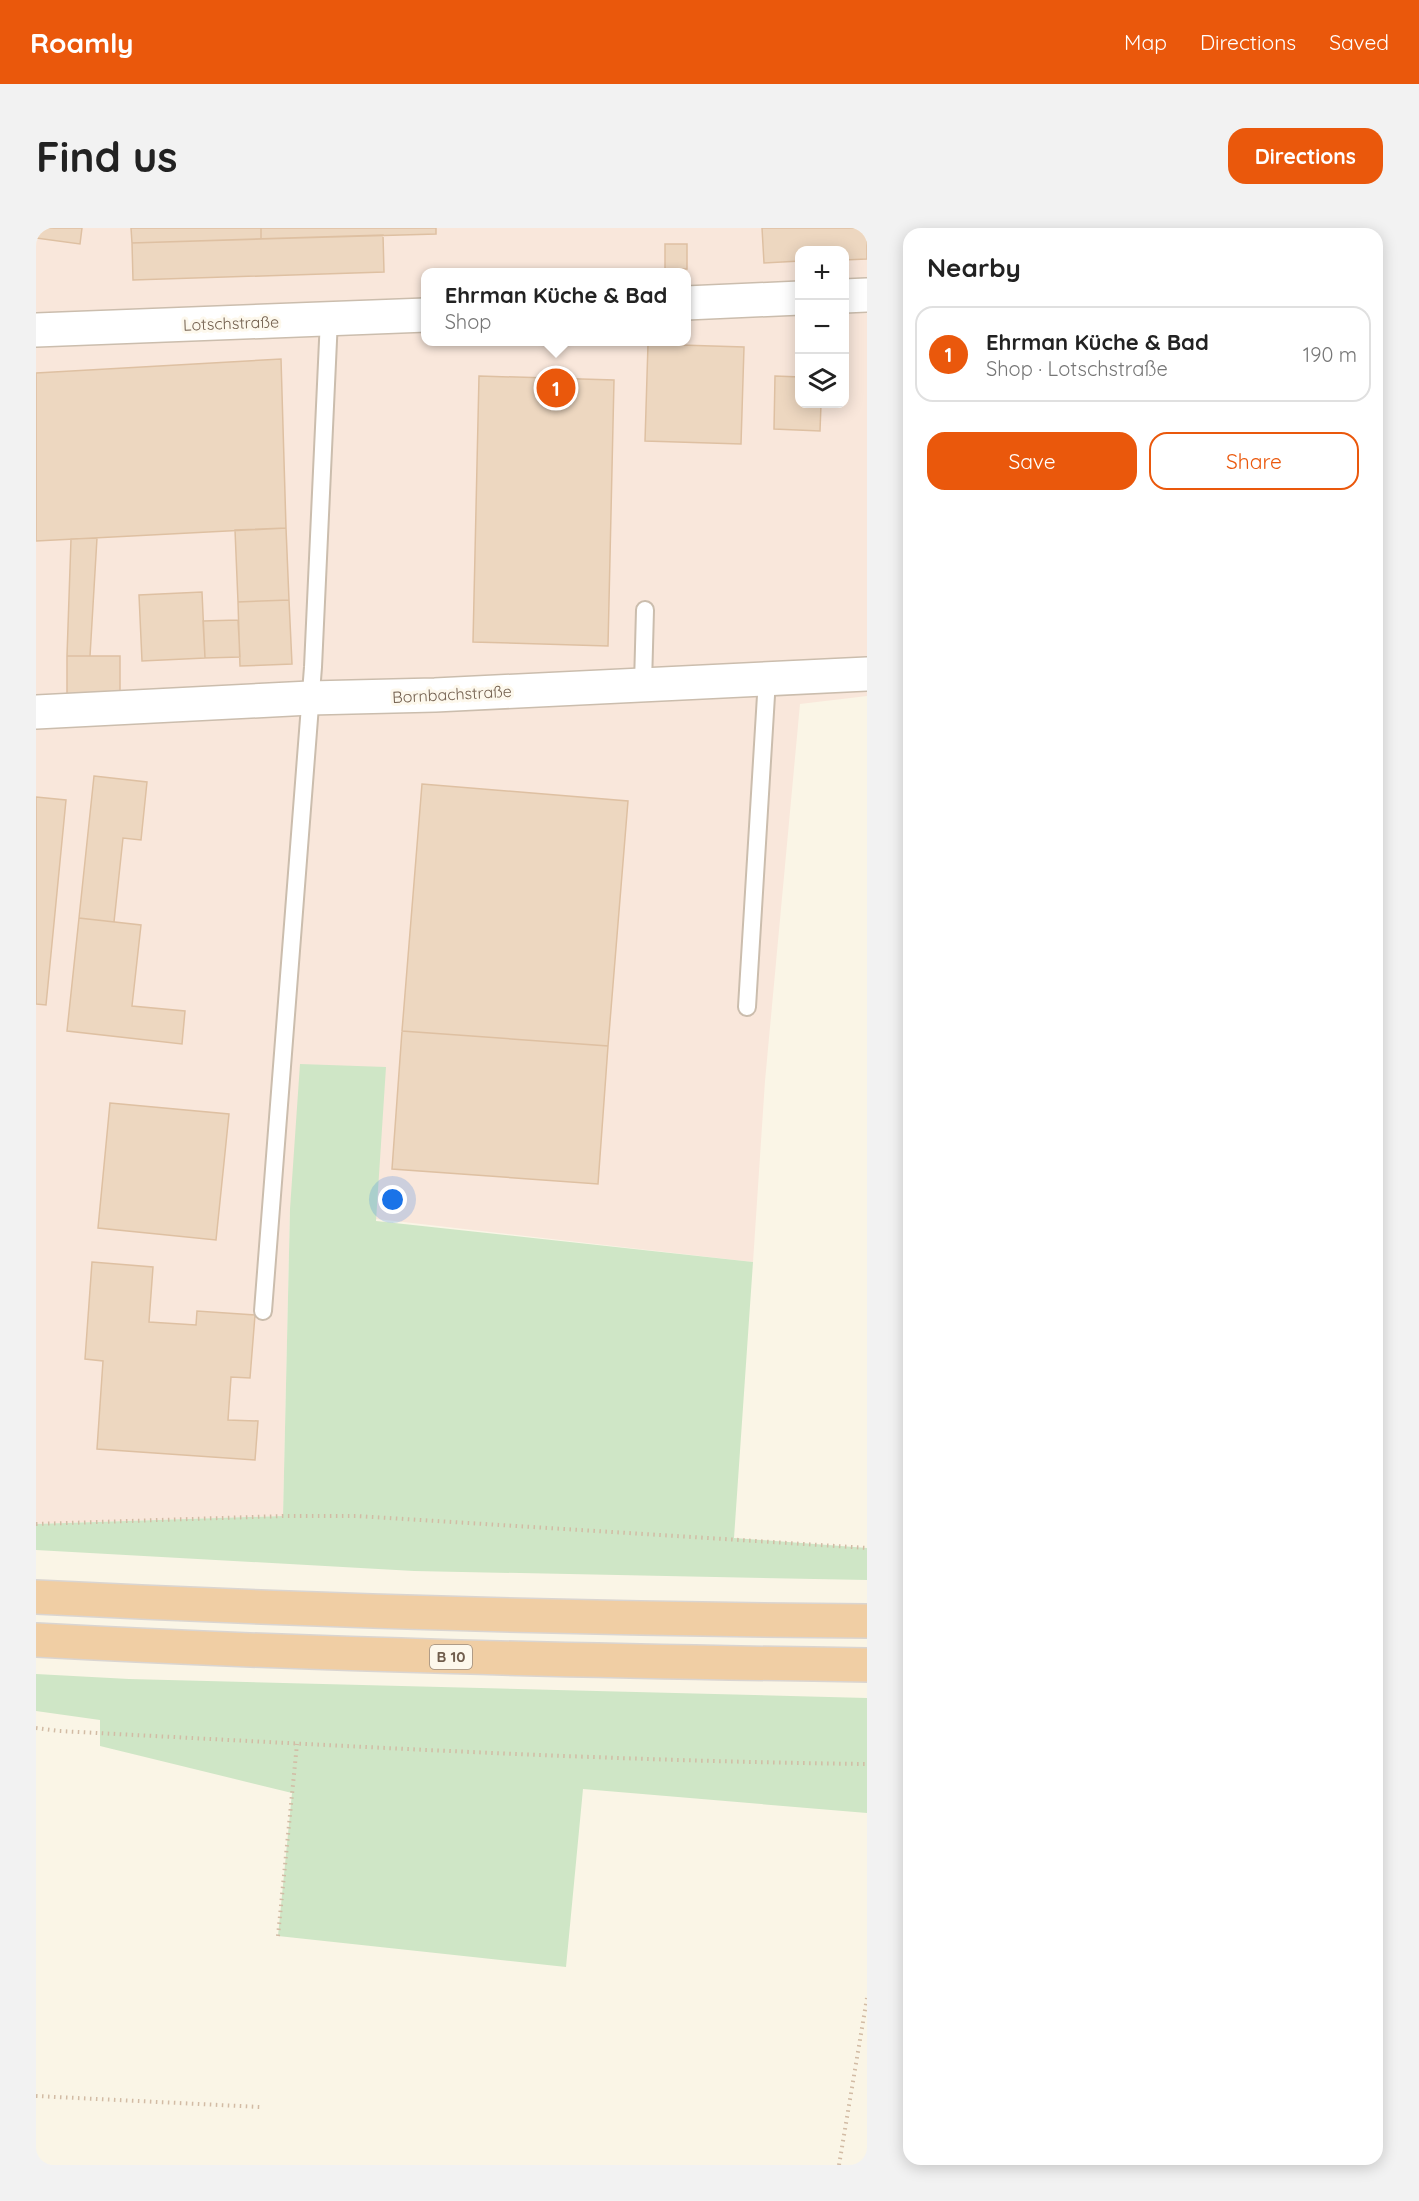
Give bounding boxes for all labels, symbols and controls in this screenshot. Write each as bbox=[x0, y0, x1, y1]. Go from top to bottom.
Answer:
text: Roamly bbox=[30, 25, 134, 60]
text: Map bbox=[1124, 29, 1167, 55]
text: Directions bbox=[1200, 29, 1296, 55]
text: Saved bbox=[1329, 29, 1389, 55]
button: Directions bbox=[1228, 128, 1383, 184]
text: Find us bbox=[36, 130, 178, 183]
map controls bbox=[795, 246, 849, 408]
button: + bbox=[795, 246, 849, 300]
text: Nearby bbox=[927, 251, 1021, 284]
popup bbox=[421, 268, 691, 346]
text: Ehrman Küche & Bad bbox=[445, 281, 667, 309]
button: − bbox=[795, 300, 849, 354]
text: Shop bbox=[445, 309, 491, 334]
street label: Lotschstraße bbox=[183, 311, 279, 335]
text: Ehrman Küche & Bad bbox=[986, 328, 1209, 356]
text: 1 bbox=[945, 342, 952, 367]
text: 190 m bbox=[1303, 342, 1357, 367]
button: layers bbox=[795, 354, 849, 408]
text: Shop · Lotschstraße bbox=[986, 356, 1168, 381]
pin: 1 bbox=[536, 366, 576, 410]
button: Save bbox=[927, 432, 1137, 490]
button: Share bbox=[1149, 432, 1359, 490]
street label: Bornbachstraße bbox=[392, 681, 512, 707]
your location bbox=[378, 1185, 407, 1214]
road number: B 10 bbox=[430, 1645, 472, 1669]

